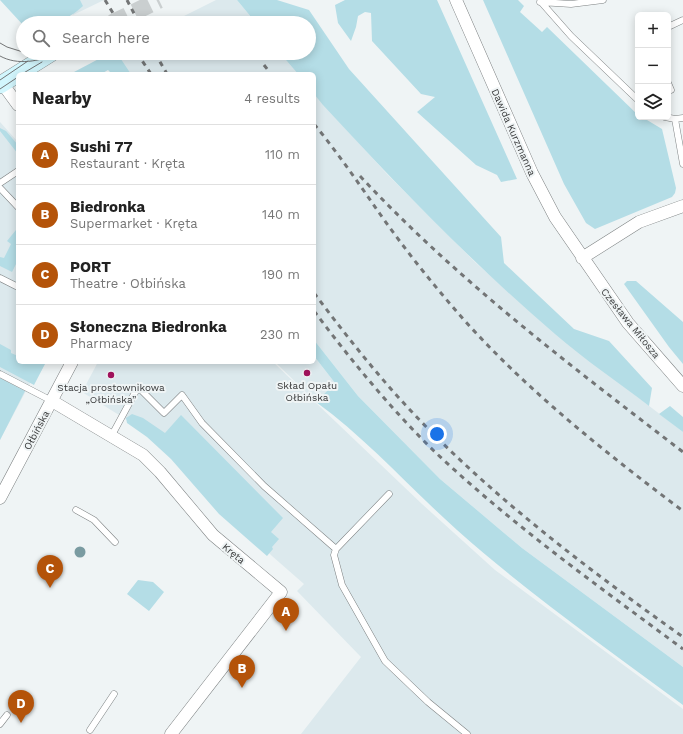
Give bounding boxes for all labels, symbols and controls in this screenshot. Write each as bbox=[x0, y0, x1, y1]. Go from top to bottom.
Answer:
map controls bbox=[635, 12, 671, 120]
button: + bbox=[635, 12, 671, 48]
search box bbox=[16, 16, 316, 60]
icon: search bbox=[30, 27, 52, 49]
text: Search here bbox=[62, 29, 150, 47]
button: − bbox=[635, 48, 671, 84]
button: layers bbox=[635, 84, 671, 120]
street label: Dawida Kurzmanna bbox=[489, 87, 538, 178]
text: Nearby bbox=[32, 88, 91, 108]
text: 4 results bbox=[244, 91, 300, 106]
text: Sushi 77 bbox=[70, 138, 133, 156]
text: A bbox=[41, 147, 49, 162]
text: 110 m bbox=[265, 147, 300, 162]
text: Restaurant · Kręta bbox=[70, 156, 185, 171]
text: Biedronka bbox=[70, 198, 145, 216]
text: B bbox=[41, 207, 49, 222]
text: 140 m bbox=[262, 207, 300, 222]
text: Supermarket · Kręta bbox=[70, 216, 198, 231]
text: PORT bbox=[70, 258, 111, 276]
text: C bbox=[41, 267, 49, 282]
text: 190 m bbox=[262, 267, 300, 282]
text: Theatre · Ołbińska bbox=[70, 276, 186, 291]
street label: Czesława Miłosza bbox=[599, 286, 662, 361]
text: Słoneczna Biedronka bbox=[70, 318, 227, 336]
text: D bbox=[40, 327, 50, 342]
text: 230 m bbox=[260, 327, 300, 342]
text: Pharmacy bbox=[70, 336, 132, 351]
marker: Skład Opału Ołbińska bbox=[302, 368, 312, 378]
marker: Stacja prostownikowa „Ołbińska” bbox=[106, 370, 116, 380]
place label: Skład Opału Ołbińska bbox=[277, 380, 337, 403]
place label: Stacja prostownikowa „Ołbińska” bbox=[57, 382, 165, 405]
street label: Ołbińska bbox=[22, 408, 52, 452]
your location bbox=[427, 424, 447, 444]
street label: Kręta bbox=[220, 541, 247, 566]
pin: C bbox=[37, 555, 63, 588]
pin: A bbox=[273, 598, 299, 631]
pin: B bbox=[229, 655, 255, 688]
pin: D bbox=[8, 690, 34, 723]

